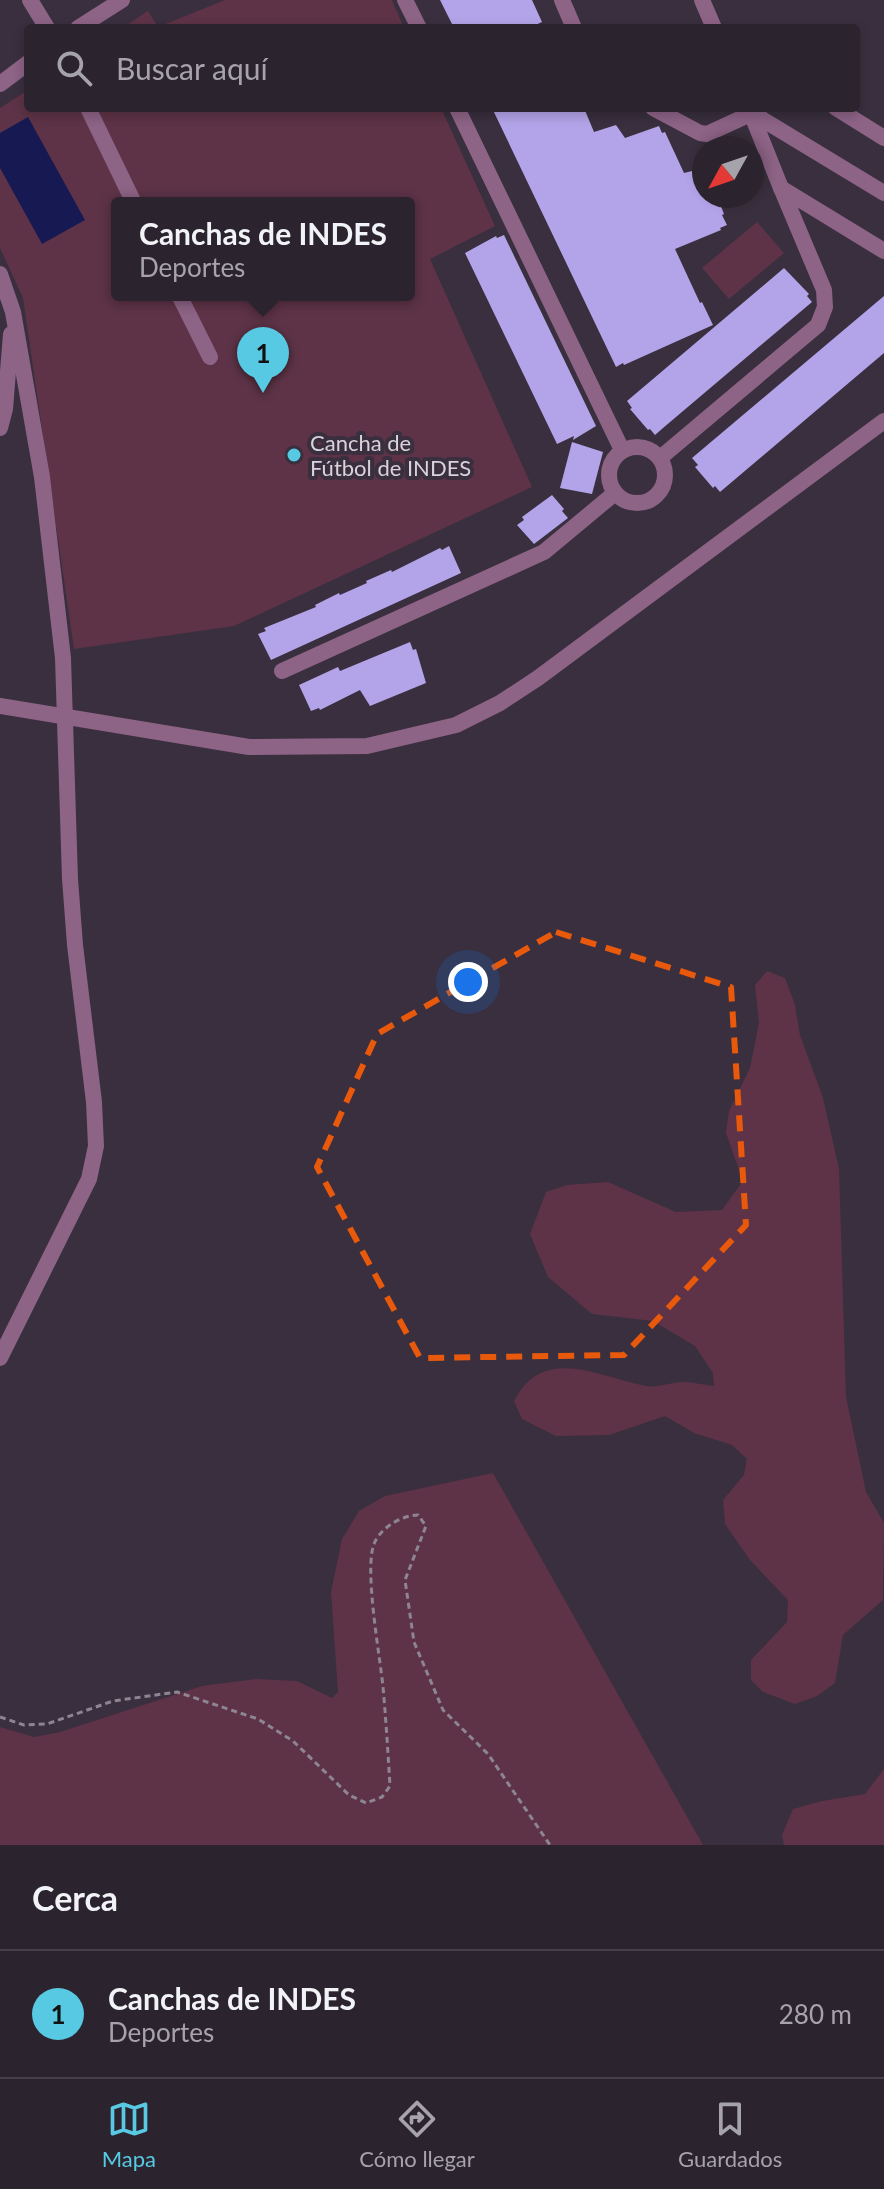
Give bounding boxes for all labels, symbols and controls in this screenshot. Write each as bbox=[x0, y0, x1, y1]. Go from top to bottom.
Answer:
search box bbox=[24, 24, 860, 112]
icon: search bbox=[52, 46, 96, 90]
text: Buscar aquí bbox=[116, 50, 268, 86]
north arrow bbox=[692, 136, 764, 208]
popup bbox=[111, 197, 415, 301]
text: Canchas de INDES bbox=[139, 215, 387, 251]
text: Deportes bbox=[139, 251, 245, 283]
pin: 1 bbox=[237, 327, 289, 393]
place label: Cancha de Fútbol de INDES bbox=[310, 429, 471, 481]
marker: Cancha de Fútbol de INDES bbox=[285, 446, 303, 464]
your location bbox=[448, 962, 488, 1002]
text: Cerca bbox=[32, 1877, 118, 1918]
text: Canchas de INDES bbox=[108, 1980, 356, 2016]
text: 1 bbox=[50, 1998, 66, 2030]
text: 280 m bbox=[779, 1998, 852, 2030]
text: Deportes bbox=[108, 2016, 214, 2048]
tab: Mapa bbox=[102, 2097, 156, 2172]
tab: Cómo llegar bbox=[359, 2097, 475, 2172]
tab: Guardados bbox=[678, 2097, 782, 2172]

